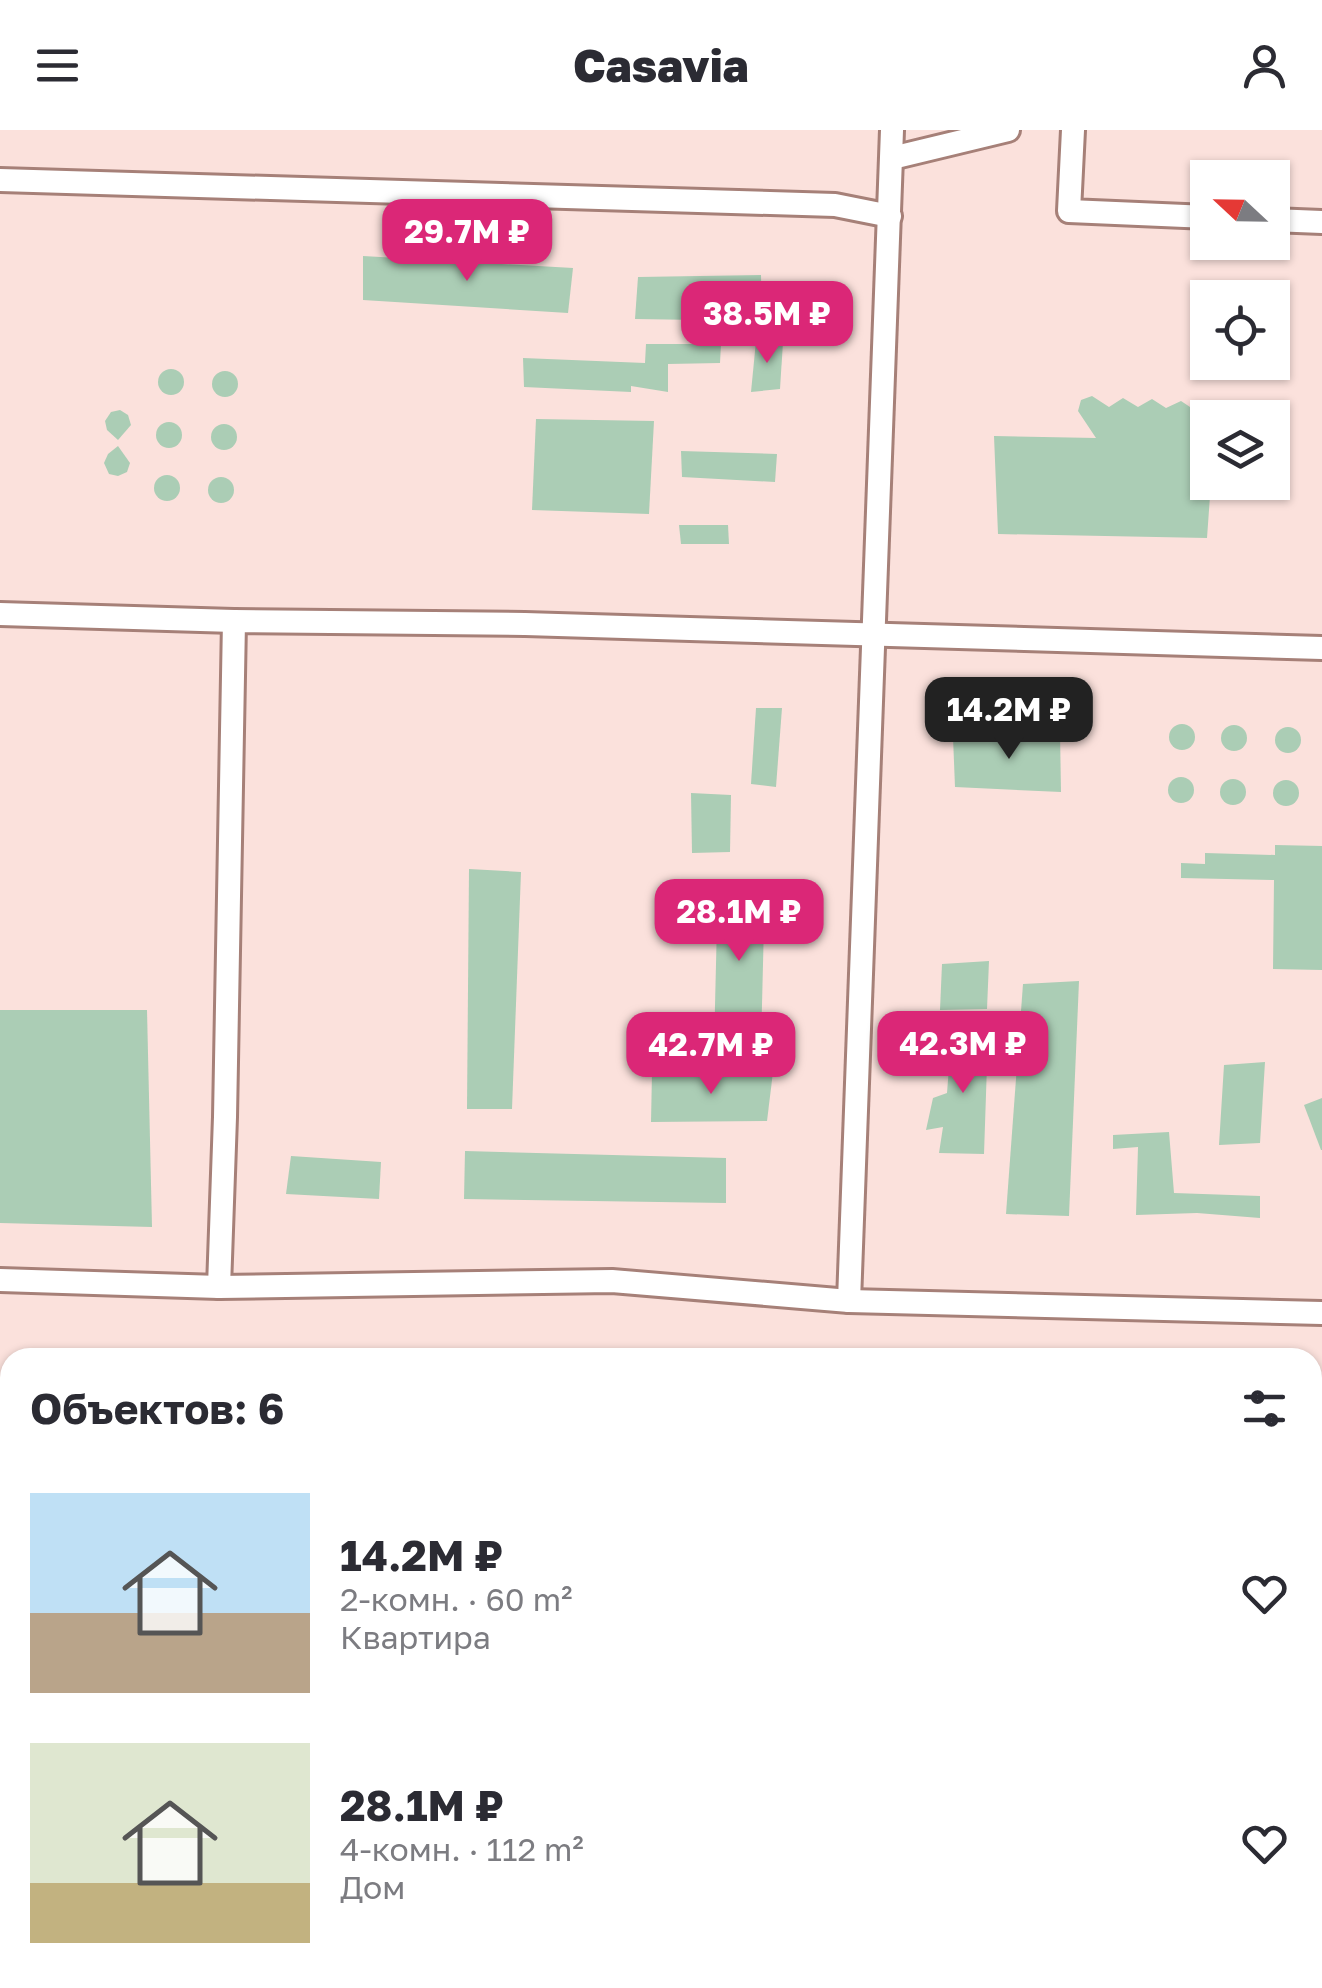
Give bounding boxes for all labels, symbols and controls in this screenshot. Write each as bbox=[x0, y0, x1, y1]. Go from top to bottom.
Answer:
icon: menu bbox=[30, 38, 85, 93]
text: Casavia bbox=[573, 38, 749, 92]
icon: person bbox=[1237, 38, 1292, 93]
north arrow bbox=[1190, 160, 1290, 260]
map controls bbox=[1190, 160, 1290, 500]
pin: 29.7M ₽ bbox=[375, 199, 559, 284]
text: 29.7M ₽ bbox=[404, 212, 530, 250]
button: locate bbox=[1190, 280, 1290, 380]
pin: 38.5M ₽ bbox=[675, 281, 859, 366]
text: 38.5M ₽ bbox=[703, 294, 831, 332]
button: layers bbox=[1190, 400, 1290, 500]
pin: 14.2M ₽ bbox=[917, 677, 1101, 762]
text: 14.2M ₽ bbox=[947, 690, 1071, 728]
pin: 28.1M ₽ bbox=[647, 879, 831, 964]
text: 28.1M ₽ bbox=[677, 892, 801, 930]
pin: 42.3M ₽ bbox=[871, 1011, 1055, 1096]
pin: 42.7M ₽ bbox=[619, 1012, 803, 1097]
text: 42.3M ₽ bbox=[899, 1024, 1027, 1062]
text: 42.7M ₽ bbox=[648, 1025, 774, 1063]
icon: filters bbox=[1237, 1381, 1292, 1436]
text: Объектов: 6 bbox=[30, 1383, 285, 1433]
text: 14.2M ₽ bbox=[340, 1530, 503, 1580]
icon: home bbox=[110, 1533, 230, 1653]
icon: heart bbox=[1237, 1566, 1292, 1621]
text: 2-комн. · 60 m² bbox=[340, 1580, 572, 1618]
text: Квартира bbox=[340, 1618, 491, 1656]
text: 28.1M ₽ bbox=[340, 1780, 504, 1830]
icon: home bbox=[110, 1783, 230, 1903]
icon: heart bbox=[1237, 1816, 1292, 1871]
text: 4-комн. · 112 m² bbox=[340, 1830, 584, 1868]
text: Дом bbox=[340, 1868, 405, 1906]

